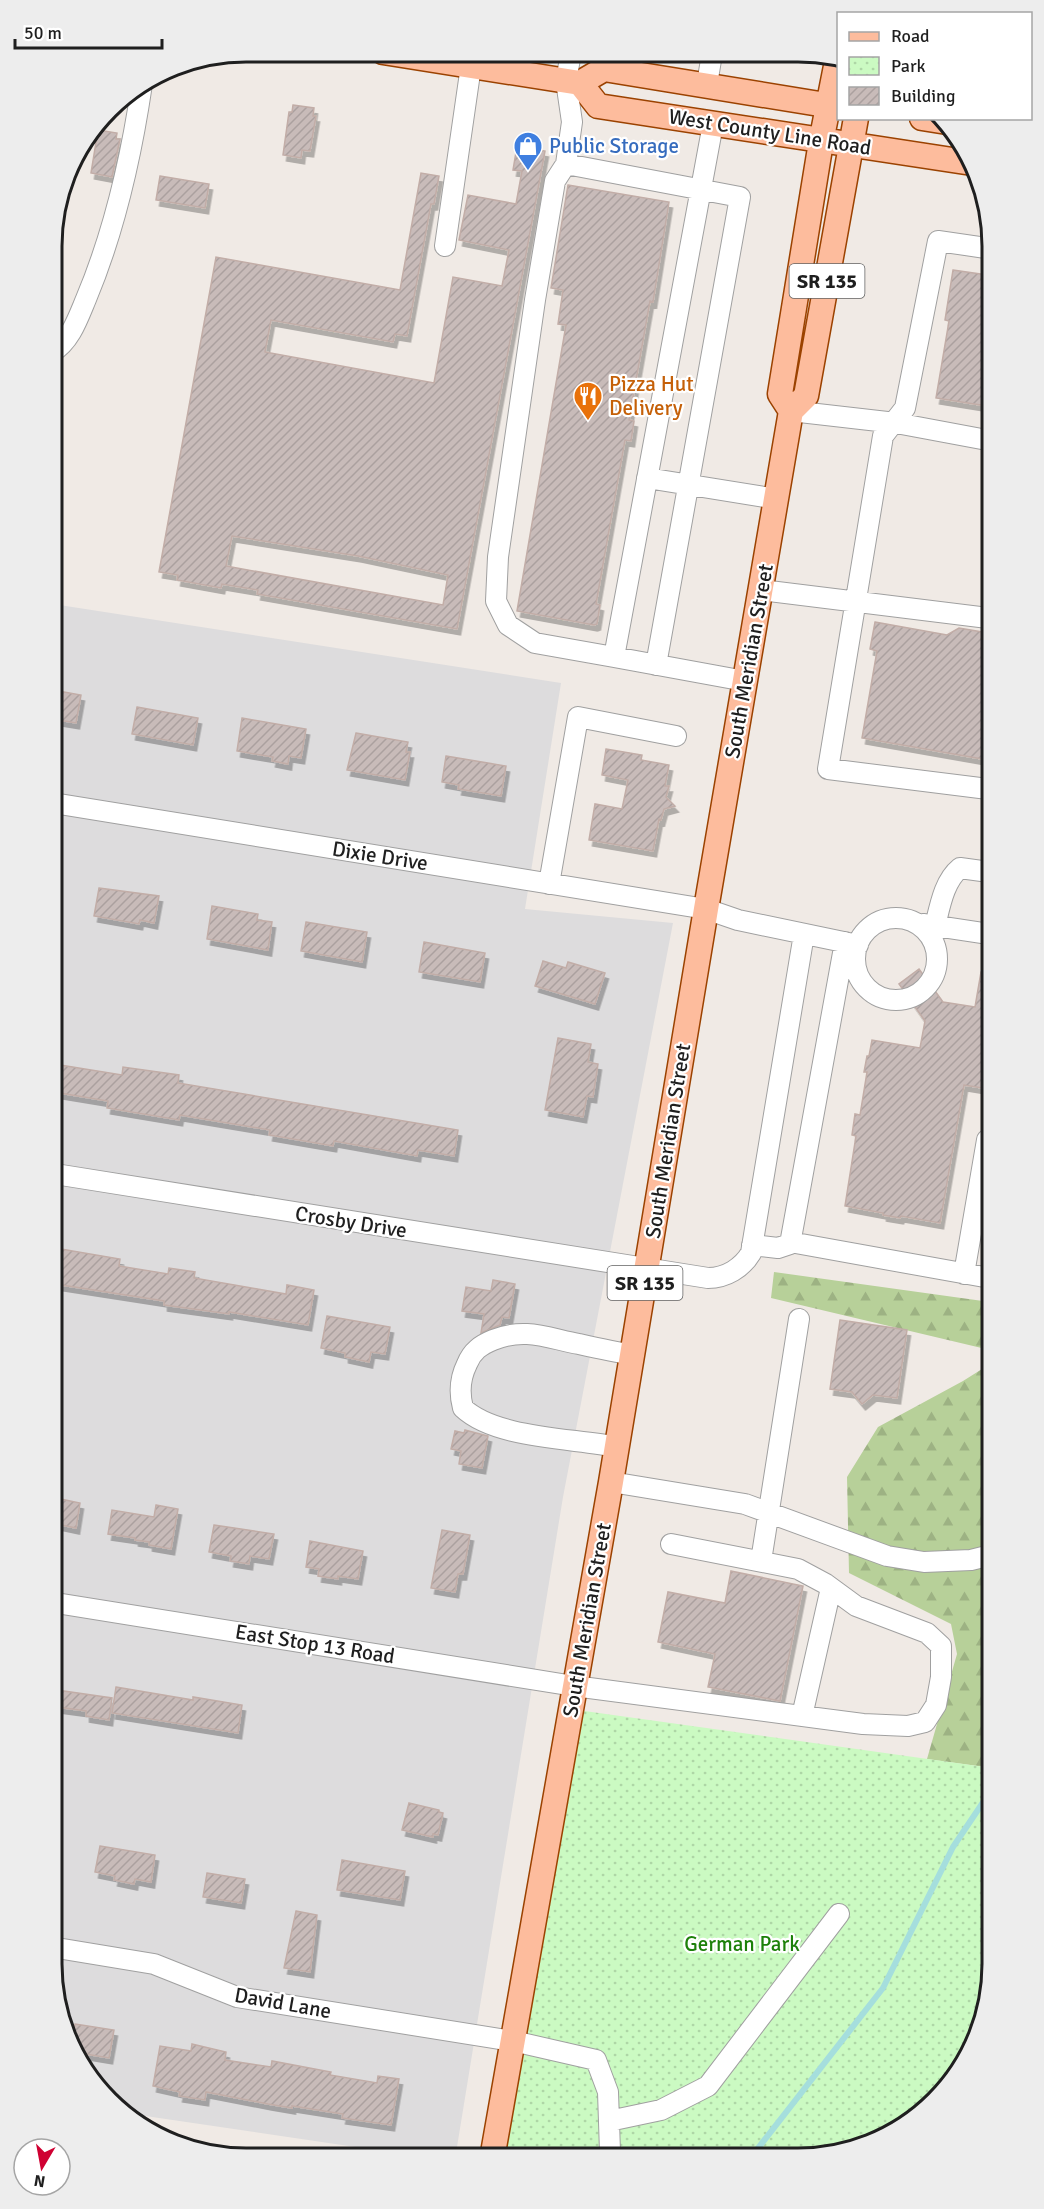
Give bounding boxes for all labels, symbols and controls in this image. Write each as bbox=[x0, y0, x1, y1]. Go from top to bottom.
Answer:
scale bar bbox=[15, 12, 162, 50]
legend bbox=[837, 12, 1032, 120]
text: 50 m bbox=[24, 22, 62, 44]
text: Road bbox=[891, 25, 930, 47]
text: Park bbox=[891, 55, 926, 77]
text: Building bbox=[891, 85, 955, 107]
street label: West County Line Road bbox=[667, 103, 873, 161]
shop icon: Public Storage bbox=[512, 130, 544, 172]
place label: Public Storage bbox=[549, 133, 679, 159]
road number: SR 135 bbox=[790, 264, 864, 298]
place label: Pizza Hut Delivery bbox=[609, 371, 694, 421]
restaurant icon: Pizza Hut Delivery bbox=[572, 380, 604, 422]
street label: South Meridian Street bbox=[719, 562, 779, 760]
street label: Dixie Drive bbox=[330, 836, 430, 876]
street label: South Meridian Street bbox=[640, 1042, 696, 1240]
street label: Crosby Drive bbox=[293, 1200, 409, 1244]
road number: SR 135 bbox=[608, 1266, 682, 1300]
street label: South Meridian Street bbox=[557, 1521, 617, 1719]
street label: East Stop 13 Road bbox=[233, 1619, 397, 1669]
park label: German Park bbox=[684, 1931, 800, 1957]
street label: David Lane bbox=[233, 1982, 333, 2024]
north arrow bbox=[12, 2137, 72, 2197]
text: N bbox=[32, 2170, 47, 2192]

